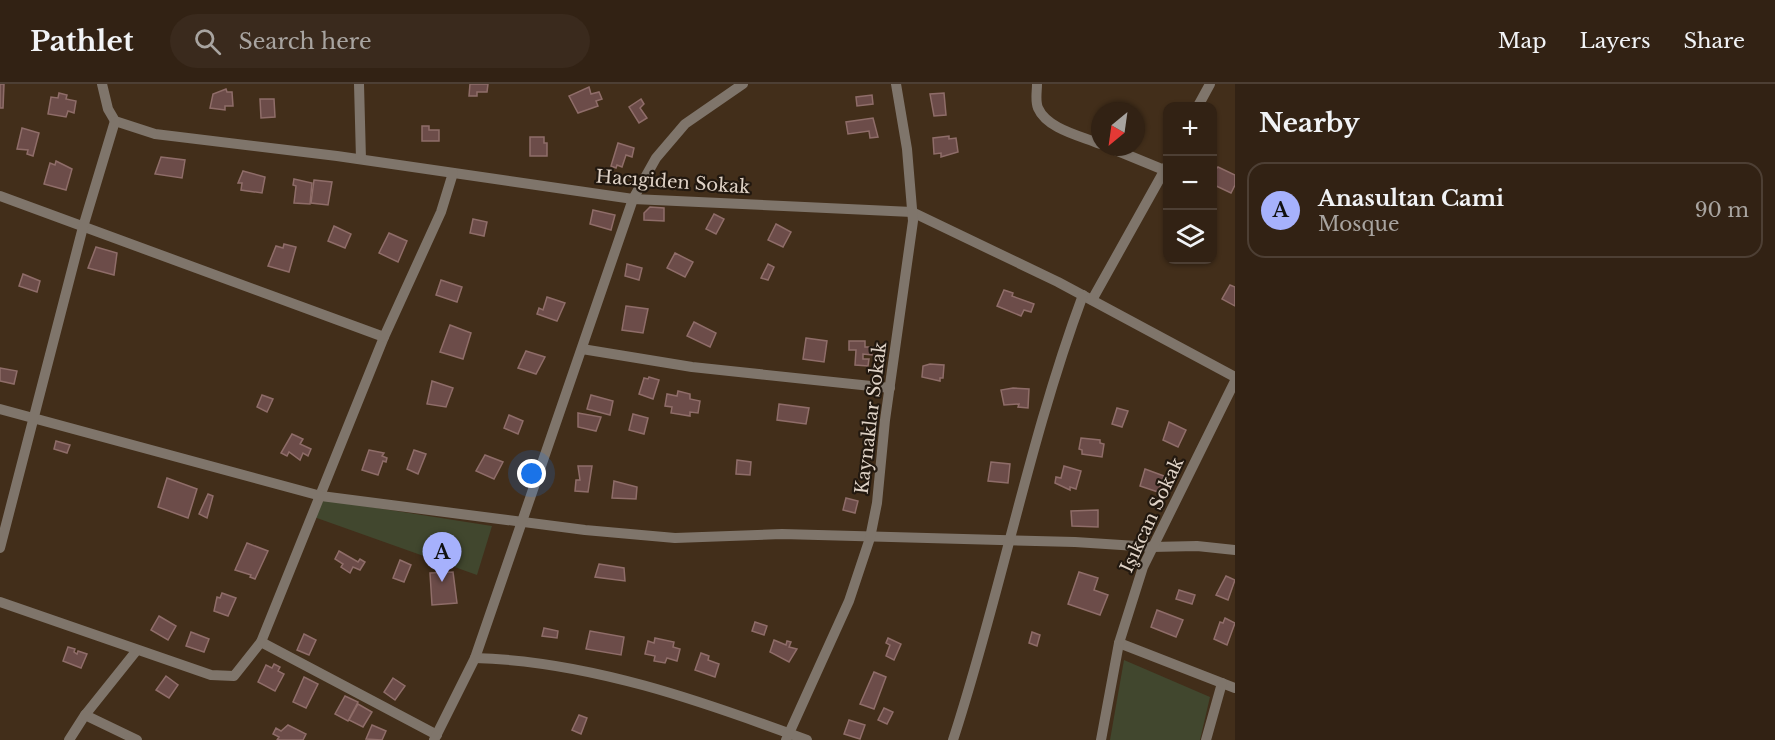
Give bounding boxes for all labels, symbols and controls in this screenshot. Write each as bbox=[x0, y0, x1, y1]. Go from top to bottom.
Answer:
search box bbox=[170, 14, 590, 68]
text: Pathlet bbox=[30, 24, 134, 59]
icon: search bbox=[191, 25, 224, 58]
text: Search here bbox=[239, 28, 372, 55]
text: Map bbox=[1498, 28, 1547, 54]
text: Layers bbox=[1580, 28, 1651, 54]
text: Share bbox=[1684, 28, 1745, 54]
north arrow bbox=[1091, 102, 1145, 156]
map controls bbox=[1163, 102, 1217, 264]
button: + bbox=[1163, 102, 1217, 156]
text: Nearby bbox=[1259, 107, 1360, 139]
button: − bbox=[1163, 156, 1217, 210]
street label: Hacıgiden Sokak bbox=[595, 166, 751, 198]
text: Anasultan Cami bbox=[1318, 185, 1504, 212]
text: A bbox=[1272, 198, 1289, 222]
text: 90 m bbox=[1695, 198, 1749, 222]
button: layers bbox=[1163, 210, 1217, 264]
text: Mosque bbox=[1318, 212, 1399, 236]
street label: Kaynaklar Sokak bbox=[851, 341, 891, 495]
street label: Işıkcan Sokak bbox=[1116, 454, 1188, 576]
your location bbox=[517, 459, 546, 488]
pin: A bbox=[422, 532, 462, 582]

